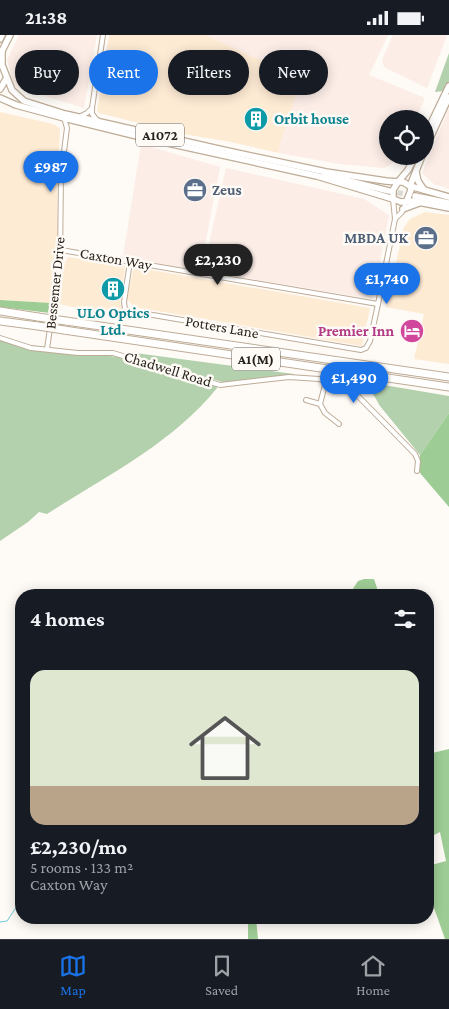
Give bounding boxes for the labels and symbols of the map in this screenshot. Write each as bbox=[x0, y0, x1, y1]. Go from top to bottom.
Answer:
building icon: Orbit house bbox=[243, 106, 269, 132]
place label: Orbit house bbox=[274, 111, 349, 127]
road number: A1072 bbox=[136, 123, 184, 147]
pin: £987 bbox=[21, 151, 81, 193]
office icon: Zeus bbox=[182, 177, 208, 203]
place label: Zeus bbox=[212, 182, 242, 198]
office icon: MBDA UK bbox=[413, 225, 439, 251]
place label: MBDA UK bbox=[344, 230, 408, 246]
street label: Bessemer Drive bbox=[42, 236, 68, 330]
pin: £2,230 bbox=[177, 243, 259, 286]
street label: Caxton Way bbox=[79, 245, 153, 274]
pin: £1,740 bbox=[346, 263, 428, 305]
building icon: ULO Optics Ltd. bbox=[100, 276, 126, 302]
place label: ULO Optics Ltd. bbox=[77, 305, 149, 338]
street label: Potters Lane bbox=[184, 313, 260, 341]
hotel icon: Premier Inn bbox=[399, 318, 425, 344]
place label: Premier Inn bbox=[318, 323, 394, 339]
road number: A1(M) bbox=[232, 347, 280, 371]
street label: Chadwell Road bbox=[122, 348, 214, 390]
pin: £1,490 bbox=[313, 361, 395, 404]

